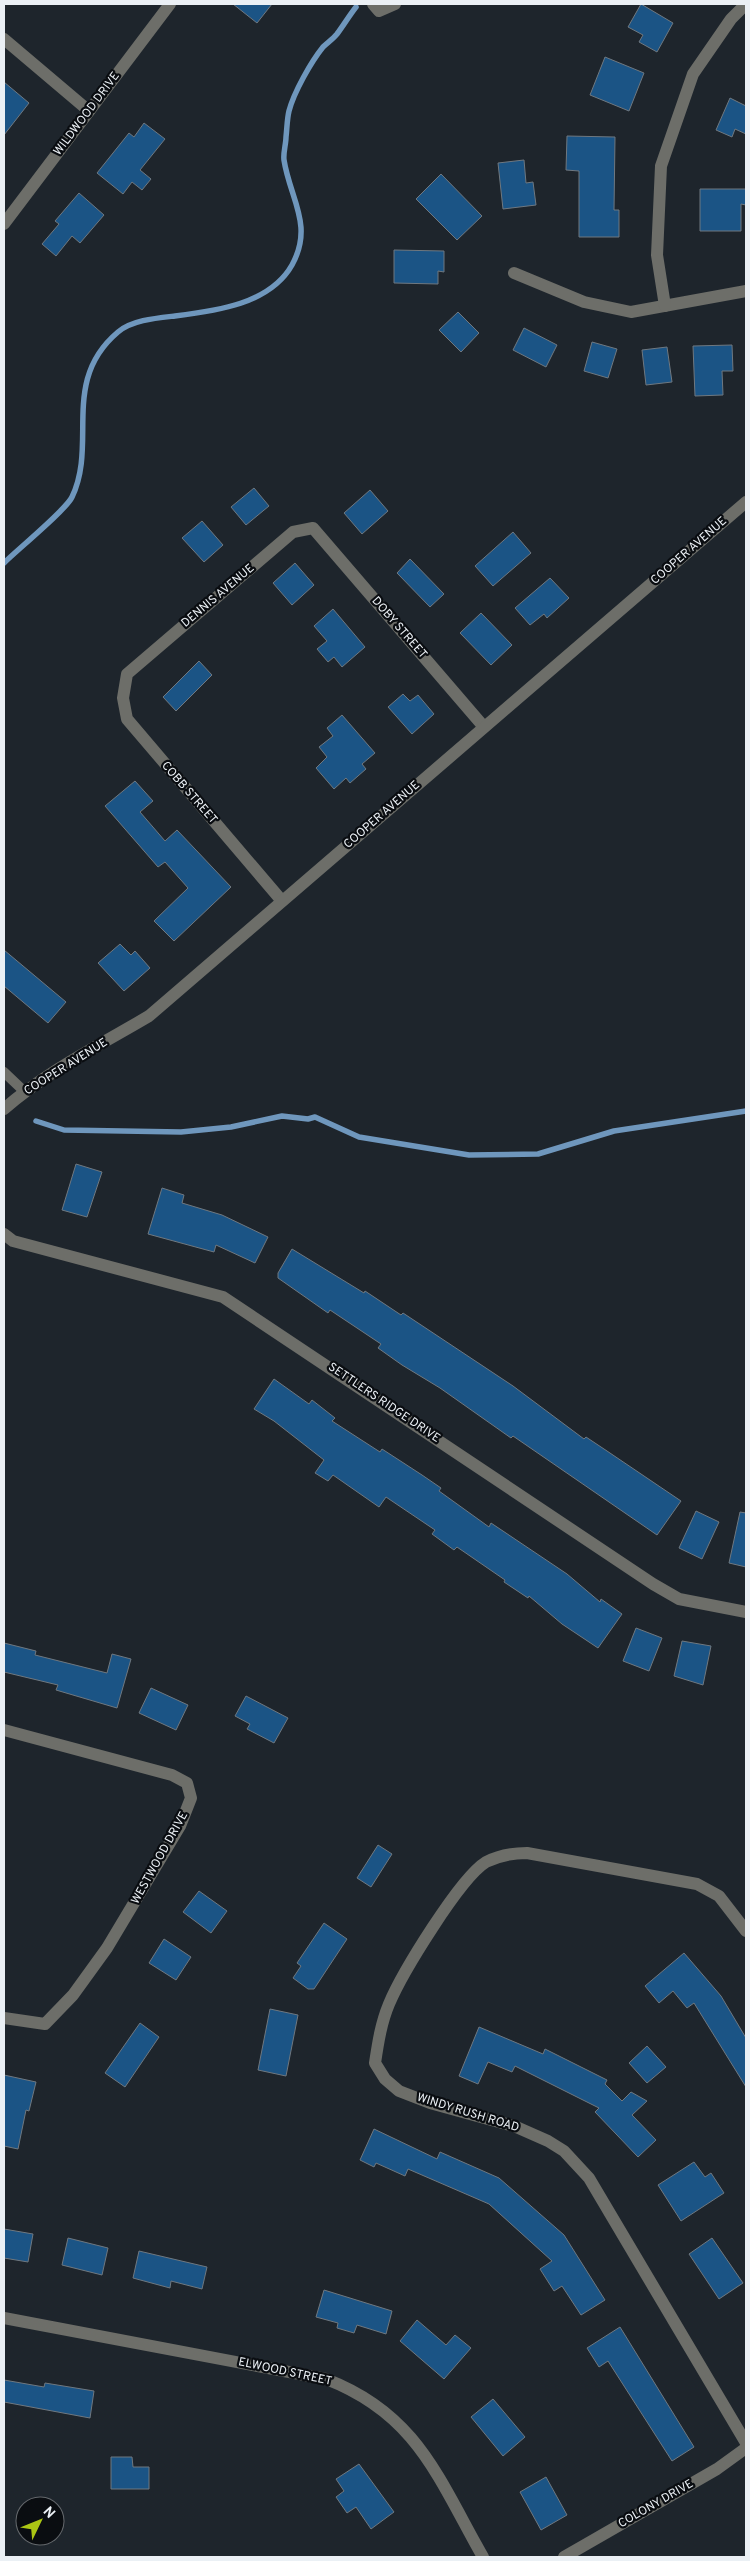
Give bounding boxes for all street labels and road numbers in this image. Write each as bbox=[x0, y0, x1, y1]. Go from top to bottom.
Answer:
street label: WILDWOOD DRIVE bbox=[50, 69, 124, 159]
street label: COOPER AVENUE bbox=[648, 514, 730, 588]
street label: DENNIS AVENUE bbox=[178, 561, 258, 631]
street label: DOBY STREET bbox=[368, 594, 430, 662]
street label: COBB STREET bbox=[157, 758, 221, 828]
street label: COOPER AVENUE bbox=[341, 778, 423, 852]
street label: COOPER AVENUE bbox=[21, 1035, 111, 1099]
street label: SETTLERS RIDGE DRIVE bbox=[325, 1359, 443, 1447]
street label: WESTWOOD DRIVE bbox=[128, 1809, 192, 1907]
street label: WINDY RUSH ROAD bbox=[415, 2090, 521, 2136]
street label: ELWOOD STREET bbox=[237, 2354, 333, 2390]
street label: COLONY DRIVE bbox=[616, 2476, 696, 2532]

